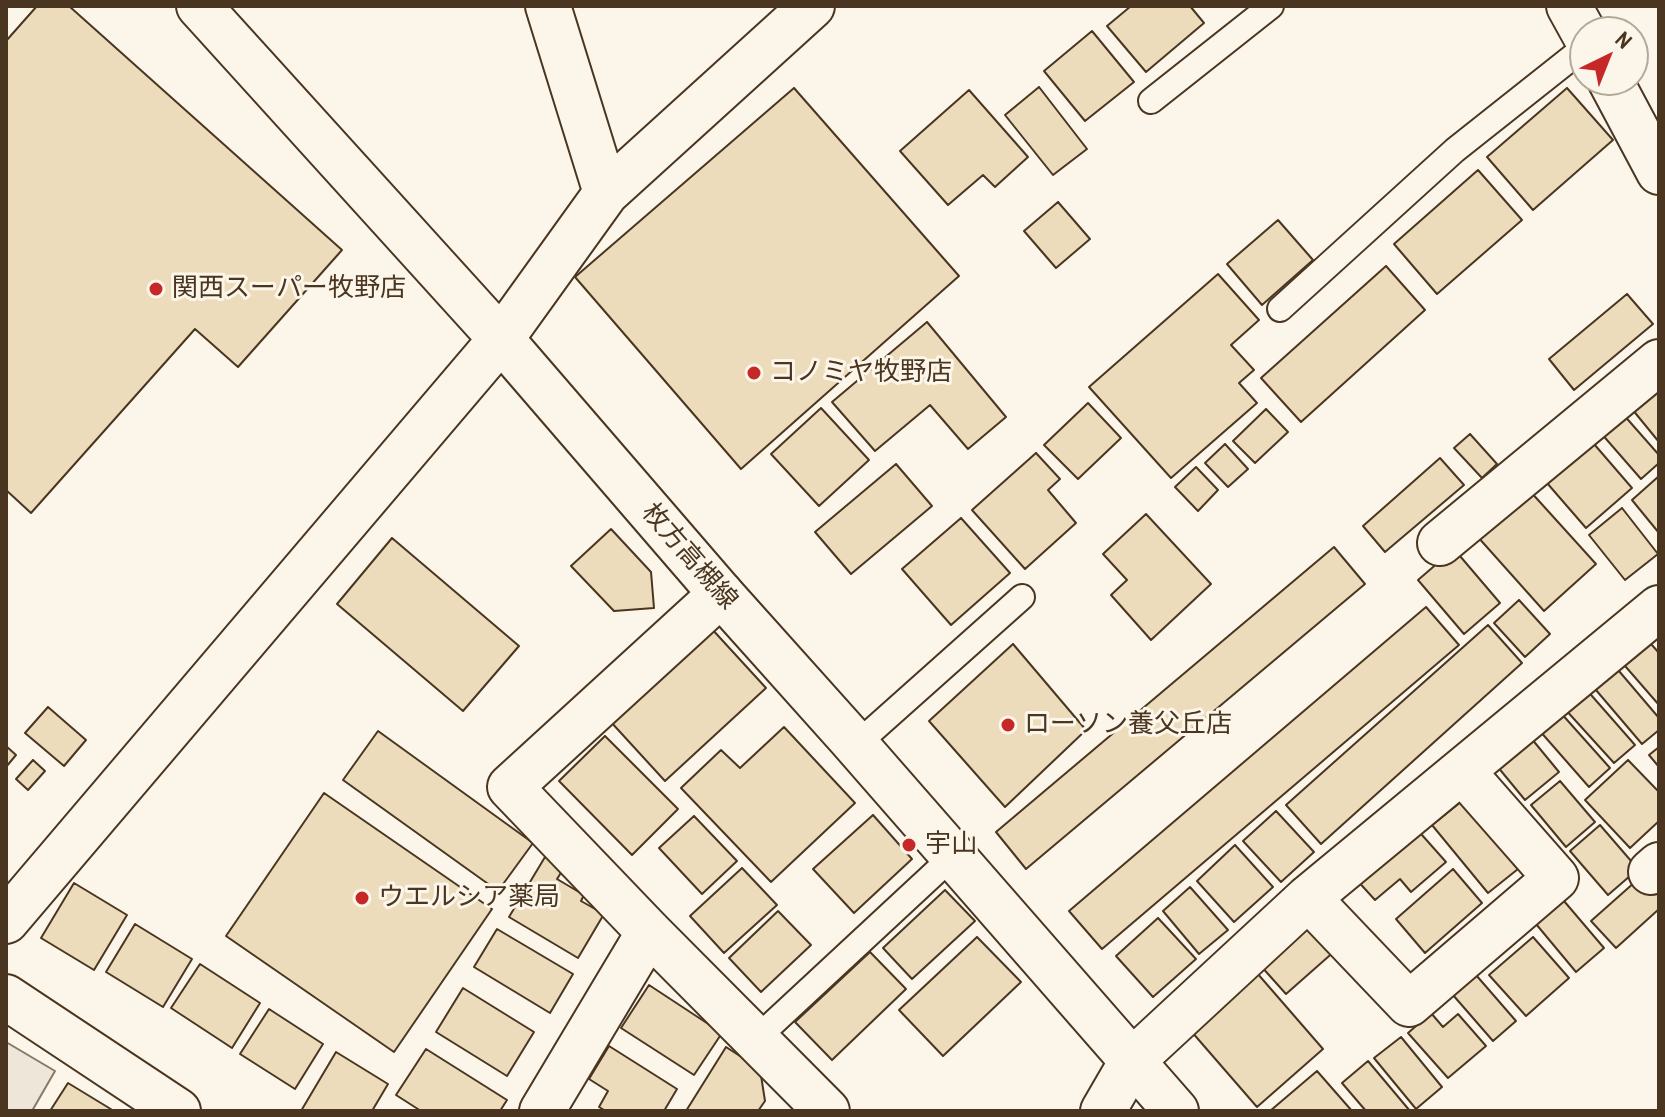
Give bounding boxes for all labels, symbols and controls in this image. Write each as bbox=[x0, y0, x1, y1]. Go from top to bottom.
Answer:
north arrow bbox=[1569, 16, 1649, 96]
text: N bbox=[1609, 24, 1639, 55]
place label: 関西スーパー牧野店 bbox=[172, 273, 406, 305]
marker: 関西スーパー牧野店 bbox=[147, 280, 165, 298]
place label: コノミヤ牧野店 bbox=[770, 357, 952, 389]
marker: コノミヤ牧野店 bbox=[745, 364, 763, 382]
street label: 枚方高槻線 bbox=[635, 498, 743, 616]
place label: ローソン養父丘店 bbox=[1024, 709, 1232, 741]
marker: ローソン養父丘店 bbox=[999, 716, 1017, 734]
place label: 宇山 bbox=[925, 829, 977, 861]
marker: 宇山 bbox=[900, 836, 918, 854]
place label: ウエルシア薬局 bbox=[378, 882, 560, 914]
marker: ウエルシア薬局 bbox=[353, 889, 371, 907]

